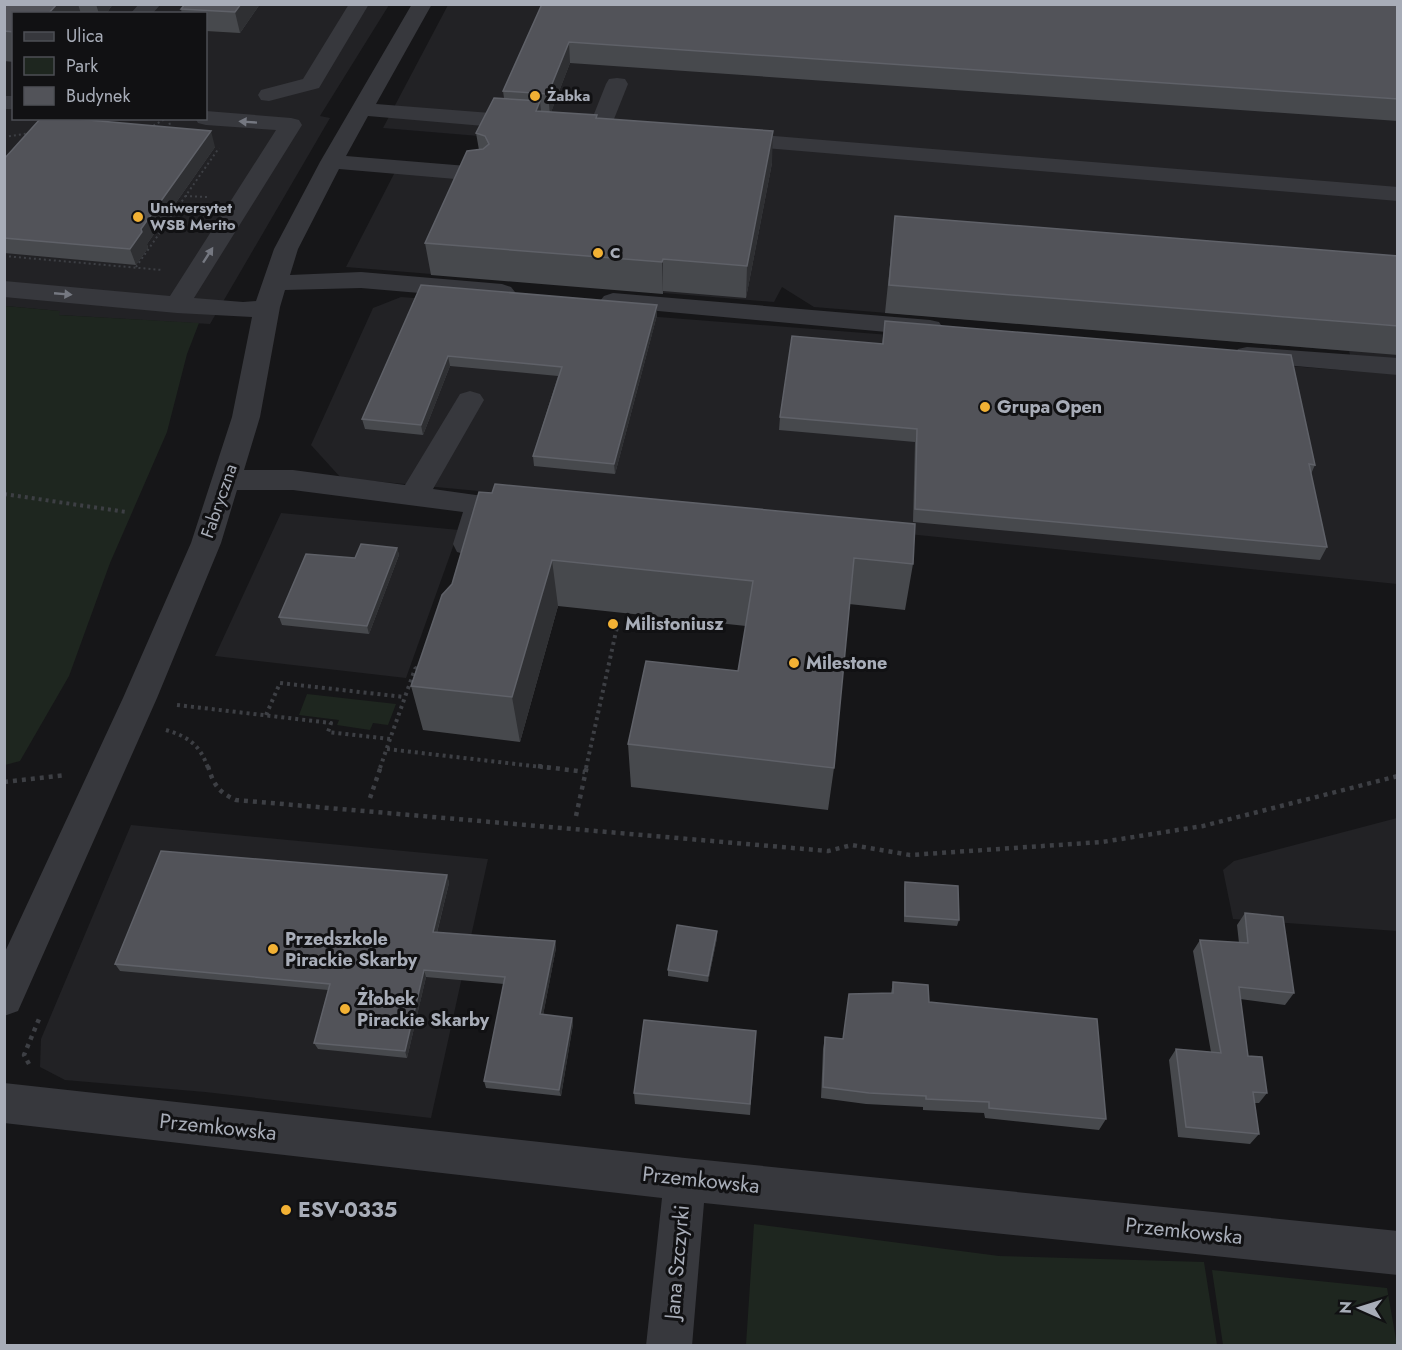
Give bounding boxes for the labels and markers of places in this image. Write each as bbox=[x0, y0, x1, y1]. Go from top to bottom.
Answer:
place label: Żabka bbox=[547, 85, 590, 107]
marker: Żabka bbox=[528, 89, 542, 103]
place label: Uniwersytet WSB Merito bbox=[150, 197, 236, 236]
marker: Uniwersytet WSB Merito bbox=[131, 210, 145, 224]
place label: C bbox=[610, 242, 621, 264]
marker: C bbox=[591, 246, 605, 260]
place label: Grupa Open bbox=[997, 394, 1102, 420]
marker: Grupa Open bbox=[978, 400, 992, 414]
place label: Milistoniusz bbox=[625, 611, 724, 637]
marker: Milistoniusz bbox=[606, 617, 620, 631]
place label: Milestone bbox=[806, 650, 887, 676]
marker: Milestone bbox=[787, 656, 801, 670]
place label: Przedszkole Pirackie Skarby bbox=[285, 926, 418, 973]
marker: Przedszkole Pirackie Skarby bbox=[266, 942, 280, 956]
place label: Żłobek Pirackie Skarby bbox=[357, 986, 490, 1033]
marker: Żłobek Pirackie Skarby bbox=[338, 1002, 352, 1016]
place label: ESV-0335 bbox=[298, 1195, 397, 1225]
marker: ESV-0335 bbox=[279, 1203, 293, 1217]

